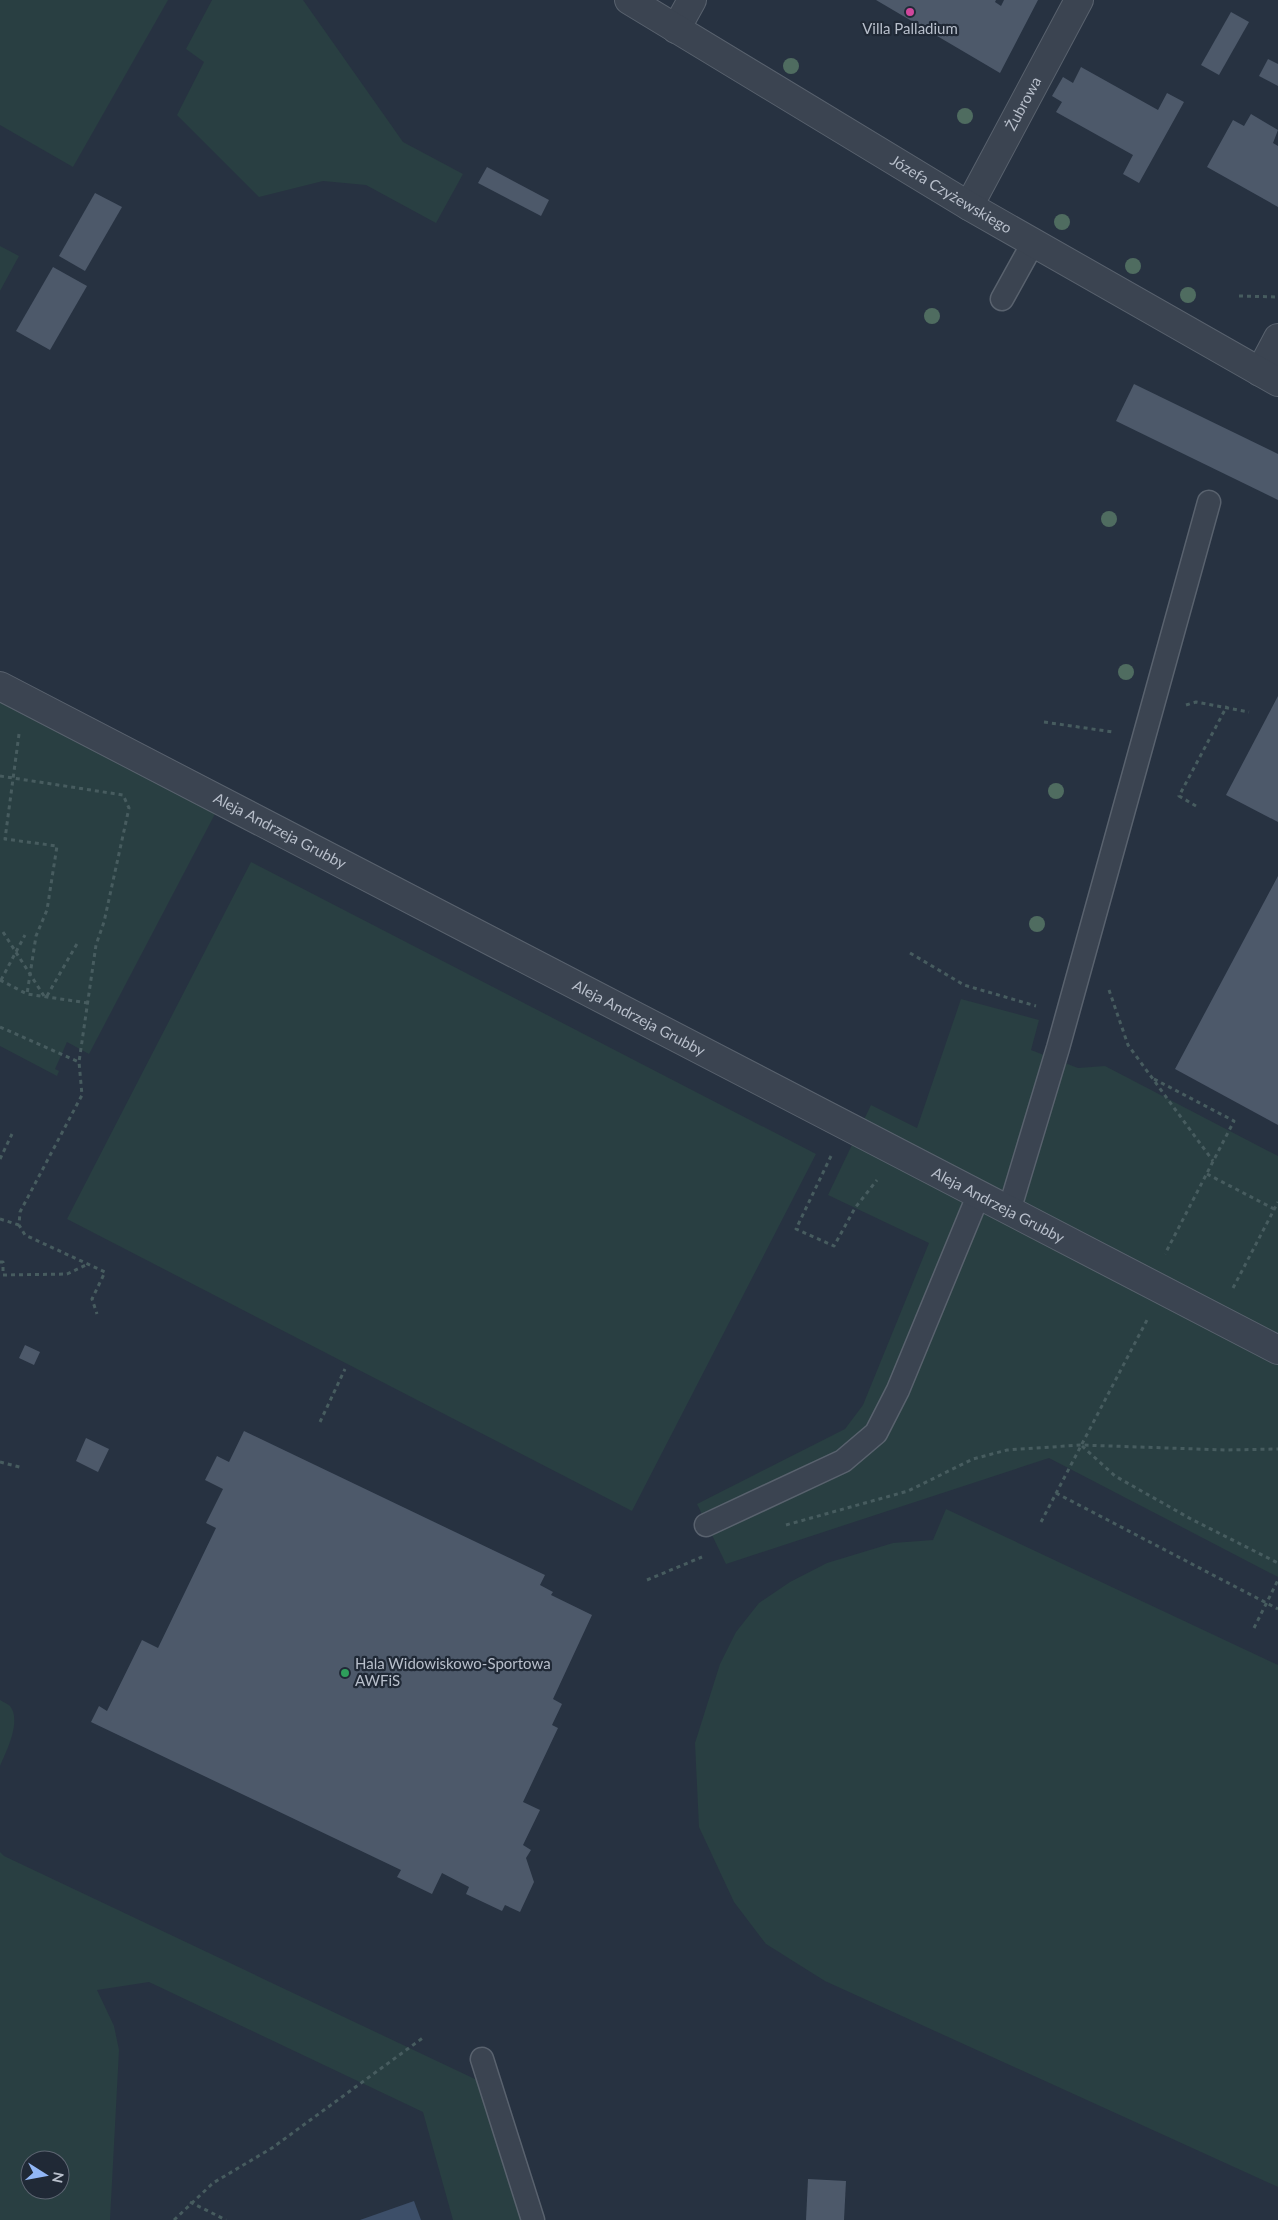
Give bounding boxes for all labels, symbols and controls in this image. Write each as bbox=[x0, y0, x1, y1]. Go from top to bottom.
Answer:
marker: Villa Palladium bbox=[904, 6, 916, 18]
place label: Villa Palladium bbox=[862, 19, 958, 37]
street label: Żubrowa bbox=[1001, 73, 1044, 133]
street label: Józefa Czyżewskiego bbox=[887, 151, 1015, 236]
street label: Aleja Andrzeja Grubby bbox=[211, 788, 350, 872]
street label: Aleja Andrzeja Grubby bbox=[570, 975, 709, 1059]
street label: Aleja Andrzeja Grubby bbox=[929, 1163, 1068, 1246]
place label: Hala Widowiskowo-Sportowa AWFiS bbox=[355, 1654, 551, 1689]
marker: Hala Widowiskowo-Sportowa AWFiS bbox=[339, 1667, 351, 1679]
north arrow bbox=[20, 2150, 70, 2200]
text: N bbox=[49, 2171, 68, 2184]

